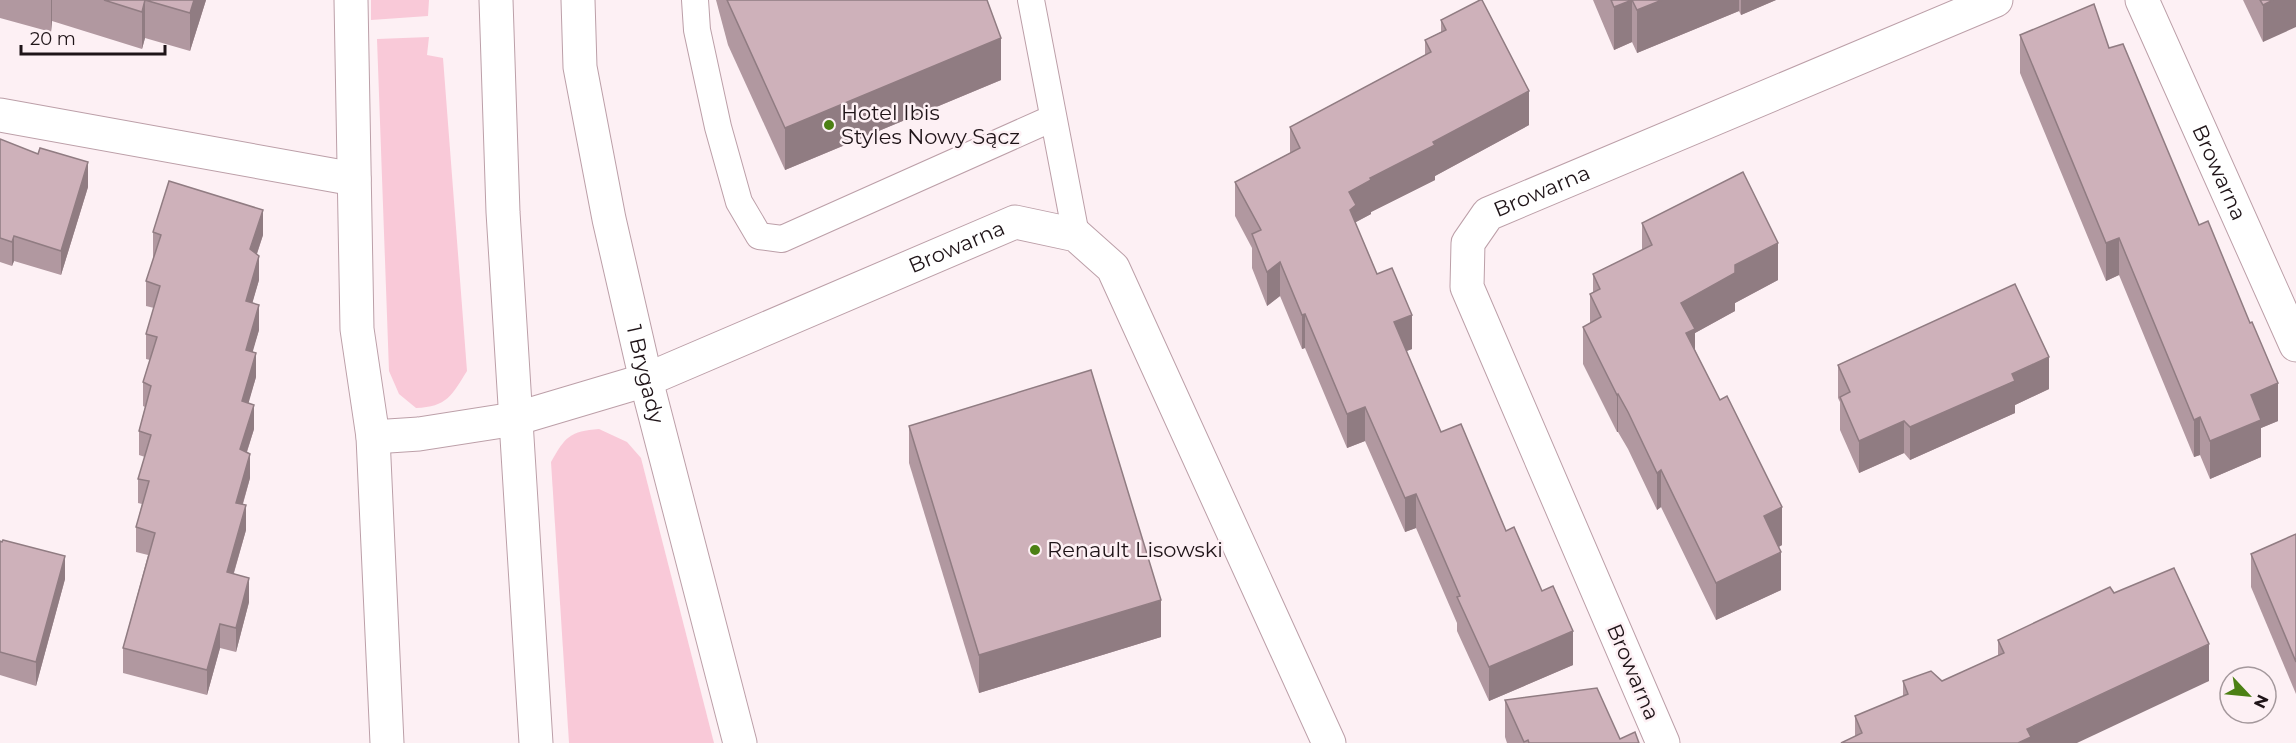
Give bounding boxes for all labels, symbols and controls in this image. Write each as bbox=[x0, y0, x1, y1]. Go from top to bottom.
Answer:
scale bar bbox=[21, 18, 165, 56]
text: 20 m bbox=[30, 28, 76, 50]
place label: Hotel Ibis Styles Nowy Sącz bbox=[841, 100, 1020, 149]
marker: Hotel Ibis Styles Nowy Sącz bbox=[822, 118, 836, 132]
street label: Browarna bbox=[2187, 121, 2252, 224]
street label: Browarna bbox=[1490, 160, 1594, 222]
street label: Browarna bbox=[905, 215, 1008, 278]
street label: 1 Brygady bbox=[622, 322, 670, 427]
place label: Renault Lisowski bbox=[1047, 537, 1223, 562]
marker: Renault Lisowski bbox=[1028, 543, 1042, 557]
street label: Browarna bbox=[1602, 620, 1665, 724]
north arrow bbox=[2218, 665, 2278, 725]
text: N bbox=[2250, 691, 2272, 711]

